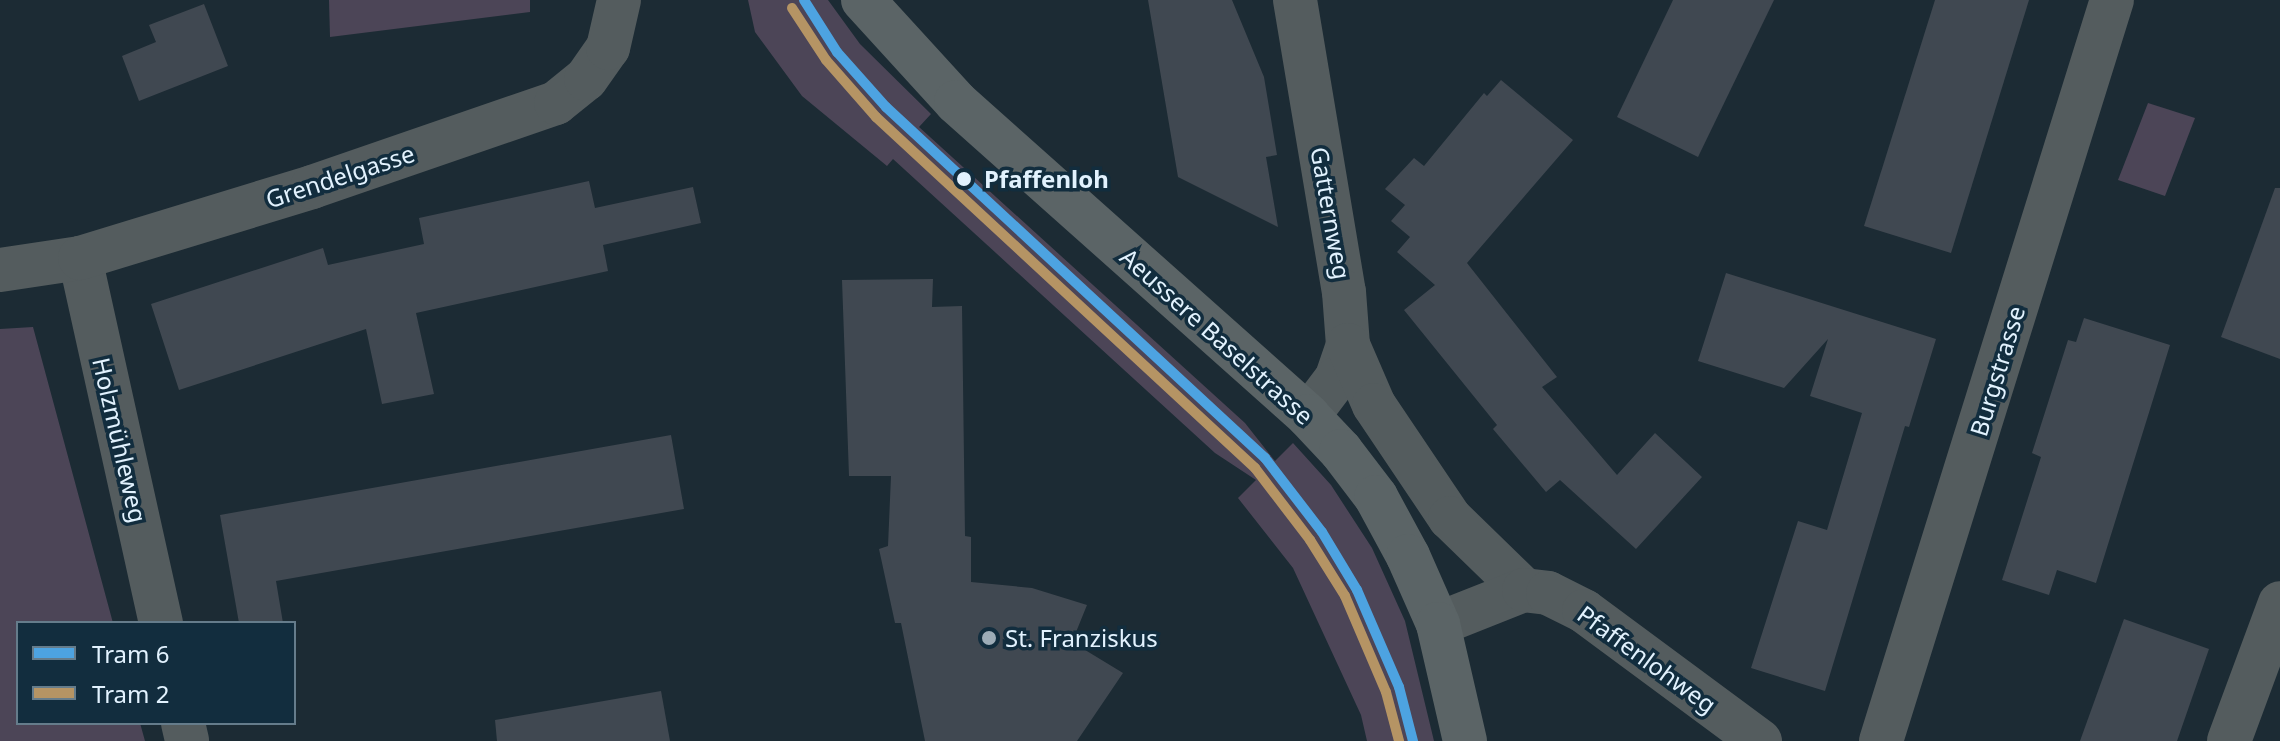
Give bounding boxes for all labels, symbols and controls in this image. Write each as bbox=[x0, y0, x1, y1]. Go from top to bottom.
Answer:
street label: Grendelgasse bbox=[262, 138, 418, 214]
street label: Gatternweg bbox=[1305, 145, 1357, 281]
place label: Pfaffenloh bbox=[984, 165, 1109, 193]
marker: Pfaffenloh bbox=[951, 166, 977, 192]
street label: Aeussere Baselstrasse bbox=[1115, 242, 1319, 430]
street label: Burgstrasse bbox=[1964, 303, 2030, 439]
street label: Holzmühleweg bbox=[87, 355, 153, 525]
street label: Pfaffenlohweg bbox=[1572, 599, 1722, 719]
legend bbox=[16, 621, 296, 725]
place label: St. Franziskus bbox=[1005, 624, 1158, 652]
marker: St. Franziskus bbox=[980, 629, 998, 647]
text: Tram 6 bbox=[92, 637, 169, 670]
text: Tram 2 bbox=[92, 677, 169, 710]

